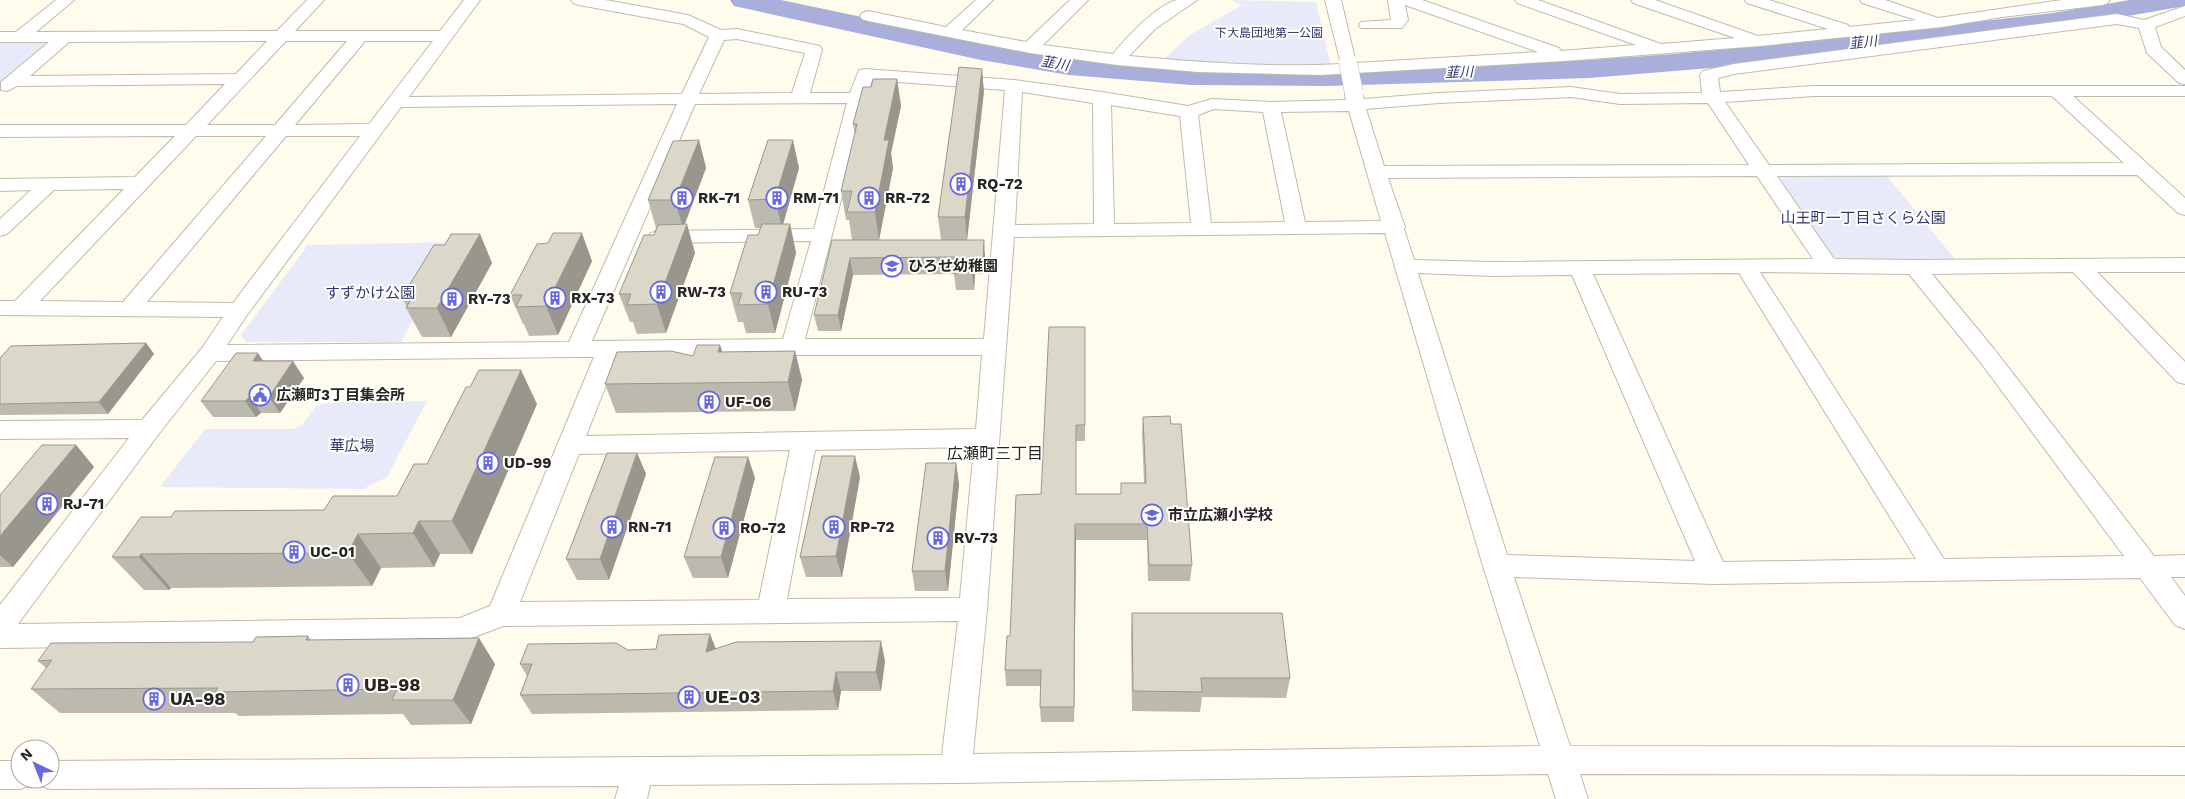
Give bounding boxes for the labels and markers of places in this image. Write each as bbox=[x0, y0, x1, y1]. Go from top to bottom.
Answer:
building icon: RQ-72 bbox=[949, 172, 973, 196]
place label: RQ-72 bbox=[977, 175, 1023, 193]
building icon: RK-71 bbox=[670, 186, 694, 210]
building icon: RM-71 bbox=[765, 186, 789, 210]
building icon: RR-72 bbox=[857, 186, 881, 210]
place label: RK-71 bbox=[698, 189, 740, 207]
place label: RM-71 bbox=[793, 189, 839, 207]
place label: RR-72 bbox=[885, 189, 930, 207]
school or university icon: ひろせ幼稚園 bbox=[880, 254, 904, 278]
place label: ひろせ幼稚園 bbox=[908, 257, 998, 275]
building icon: RW-73 bbox=[649, 280, 673, 304]
building icon: RU-73 bbox=[754, 280, 778, 304]
place label: RW-73 bbox=[677, 283, 726, 301]
place label: RU-73 bbox=[782, 283, 828, 301]
building icon: RX-73 bbox=[543, 286, 567, 310]
building icon: RY-73 bbox=[440, 287, 464, 311]
place label: RX-73 bbox=[571, 289, 615, 307]
place label: RY-73 bbox=[468, 290, 511, 308]
public building icon: 広瀬町3丁目集会所 bbox=[248, 383, 272, 407]
place label: 広瀬町3丁目集会所 bbox=[276, 386, 405, 404]
building icon: UF-06 bbox=[697, 390, 721, 414]
place label: UF-06 bbox=[725, 393, 771, 411]
building icon: UD-99 bbox=[476, 451, 500, 475]
place label: UD-99 bbox=[504, 454, 551, 472]
building icon: RJ-71 bbox=[35, 492, 59, 516]
place label: RJ-71 bbox=[63, 495, 104, 513]
school or university icon: 市立広瀬小学校 bbox=[1140, 503, 1164, 527]
place label: 市立広瀬小学校 bbox=[1168, 506, 1273, 524]
building icon: RN-71 bbox=[600, 515, 624, 539]
building icon: RP-72 bbox=[822, 515, 846, 539]
building icon: RO-72 bbox=[712, 516, 736, 540]
place label: RN-71 bbox=[628, 518, 671, 536]
place label: RP-72 bbox=[850, 518, 895, 536]
place label: RO-72 bbox=[740, 519, 786, 537]
building icon: RV-73 bbox=[926, 526, 950, 550]
place label: RV-73 bbox=[954, 529, 998, 547]
building icon: UC-01 bbox=[282, 540, 306, 564]
place label: UC-01 bbox=[310, 543, 355, 561]
building icon: UB-98 bbox=[336, 673, 360, 697]
place label: UB-98 bbox=[364, 674, 421, 695]
building icon: UE-03 bbox=[677, 685, 701, 709]
place label: UE-03 bbox=[705, 686, 760, 707]
building icon: UA-98 bbox=[142, 687, 166, 711]
place label: UA-98 bbox=[170, 688, 226, 709]

